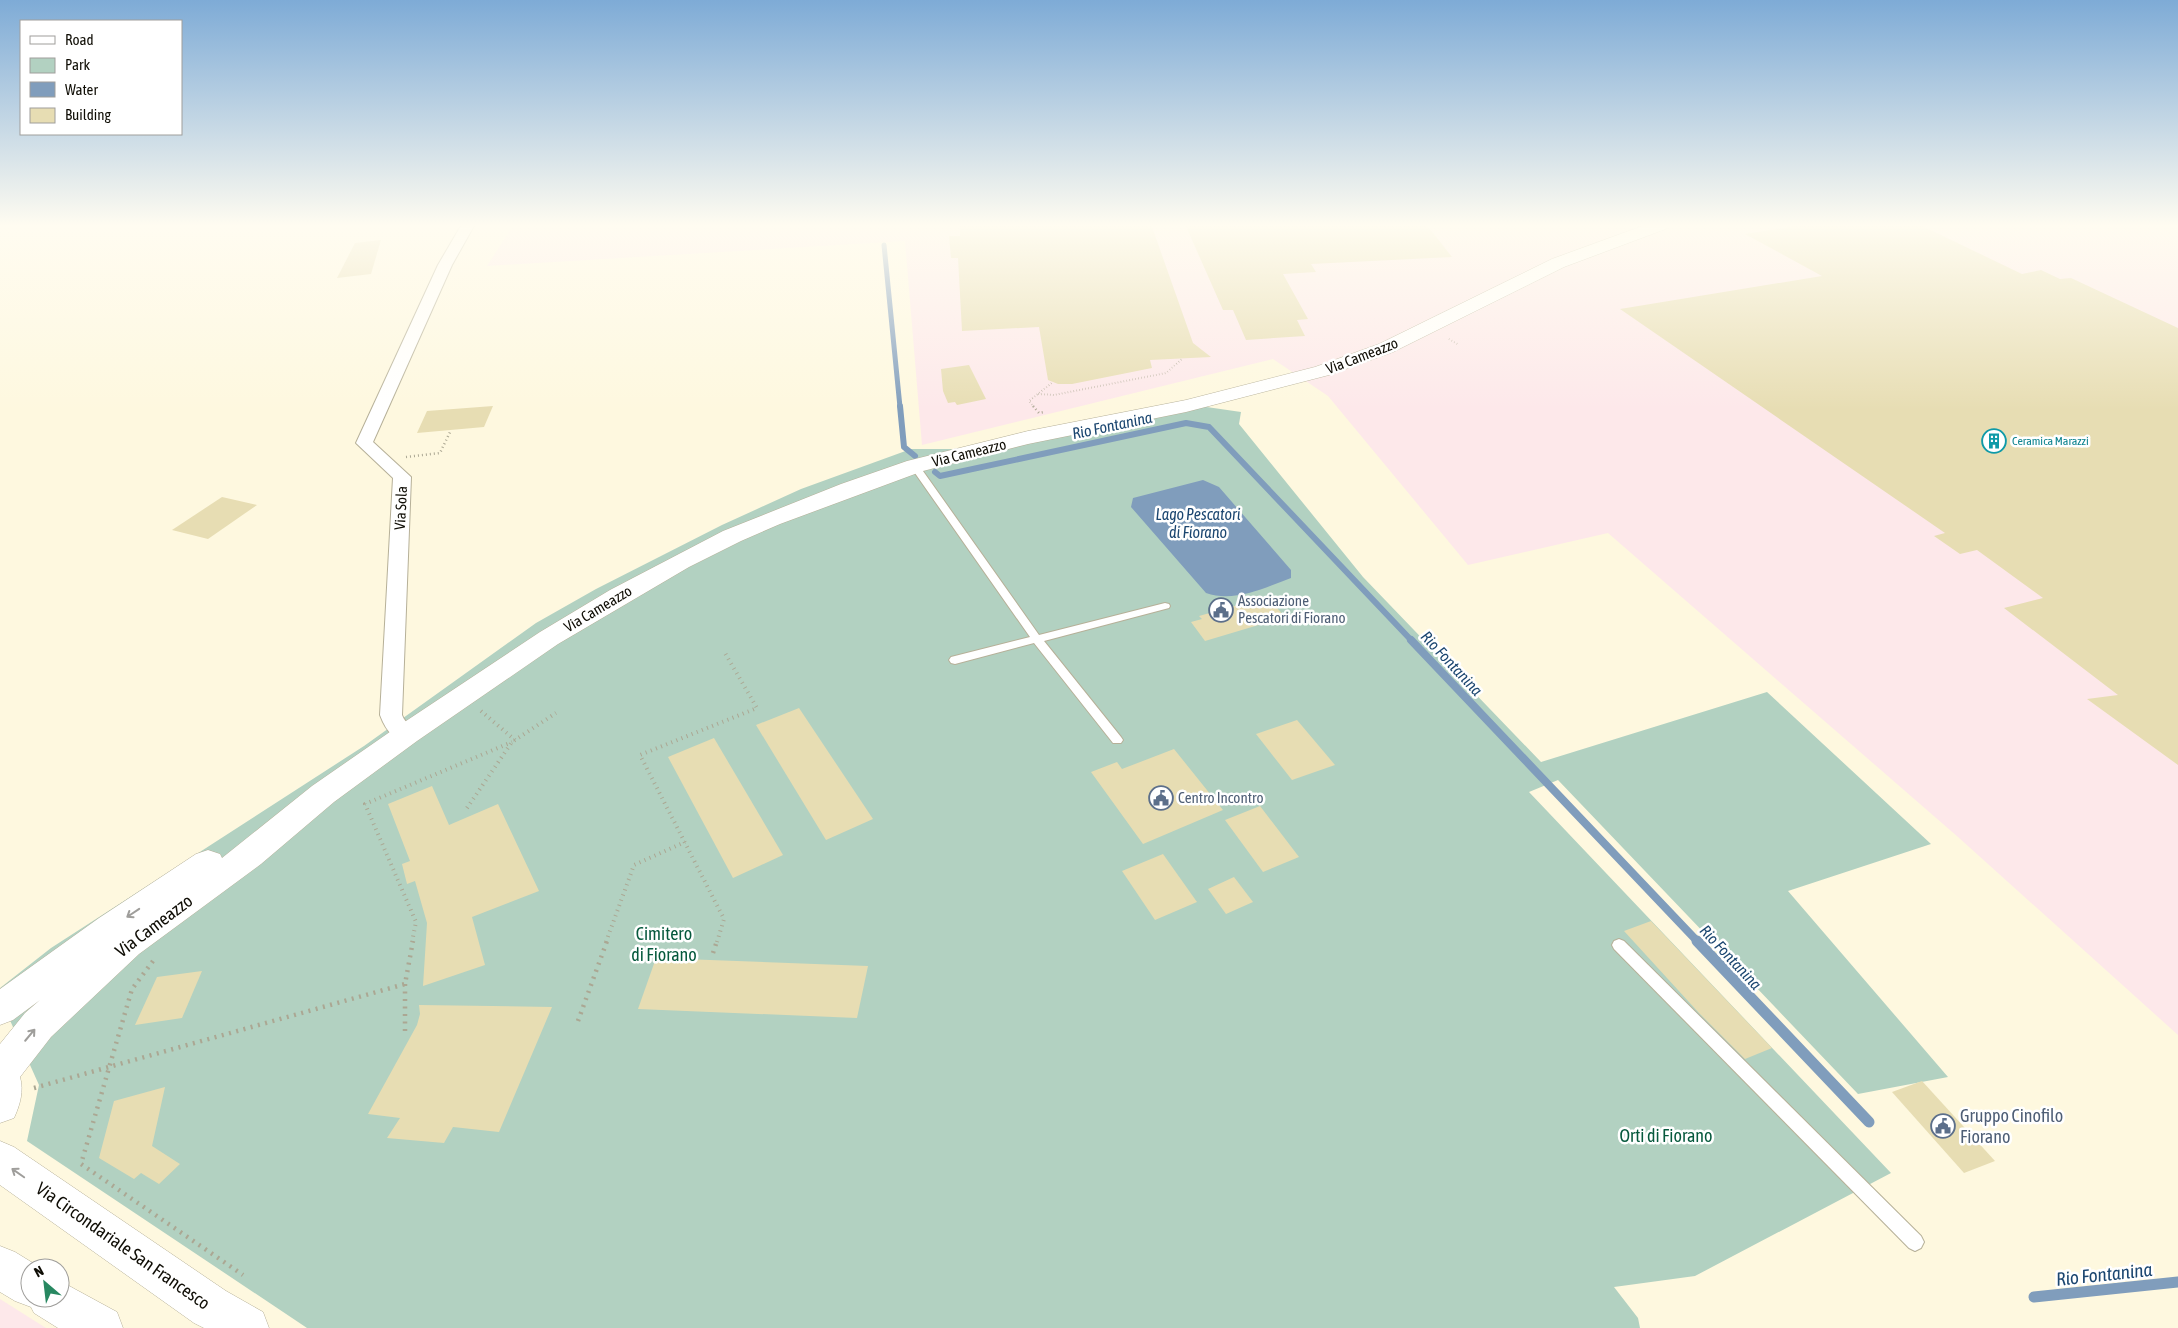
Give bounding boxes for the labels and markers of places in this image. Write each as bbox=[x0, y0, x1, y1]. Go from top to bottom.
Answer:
building icon: Ceramica Marazzi bbox=[1981, 428, 2007, 454]
place label: Ceramica Marazzi bbox=[2012, 434, 2089, 448]
place label: Associazione Pescatori di Fiorano bbox=[1238, 592, 1346, 626]
public building icon: Associazione Pescatori di Fiorano bbox=[1208, 597, 1234, 623]
public building icon: Centro Incontro bbox=[1148, 785, 1174, 811]
place label: Centro Incontro bbox=[1178, 789, 1263, 806]
place label: Gruppo Cinofilo Fiorano bbox=[1960, 1105, 2063, 1147]
public building icon: Gruppo Cinofilo Fiorano bbox=[1930, 1113, 1956, 1139]

